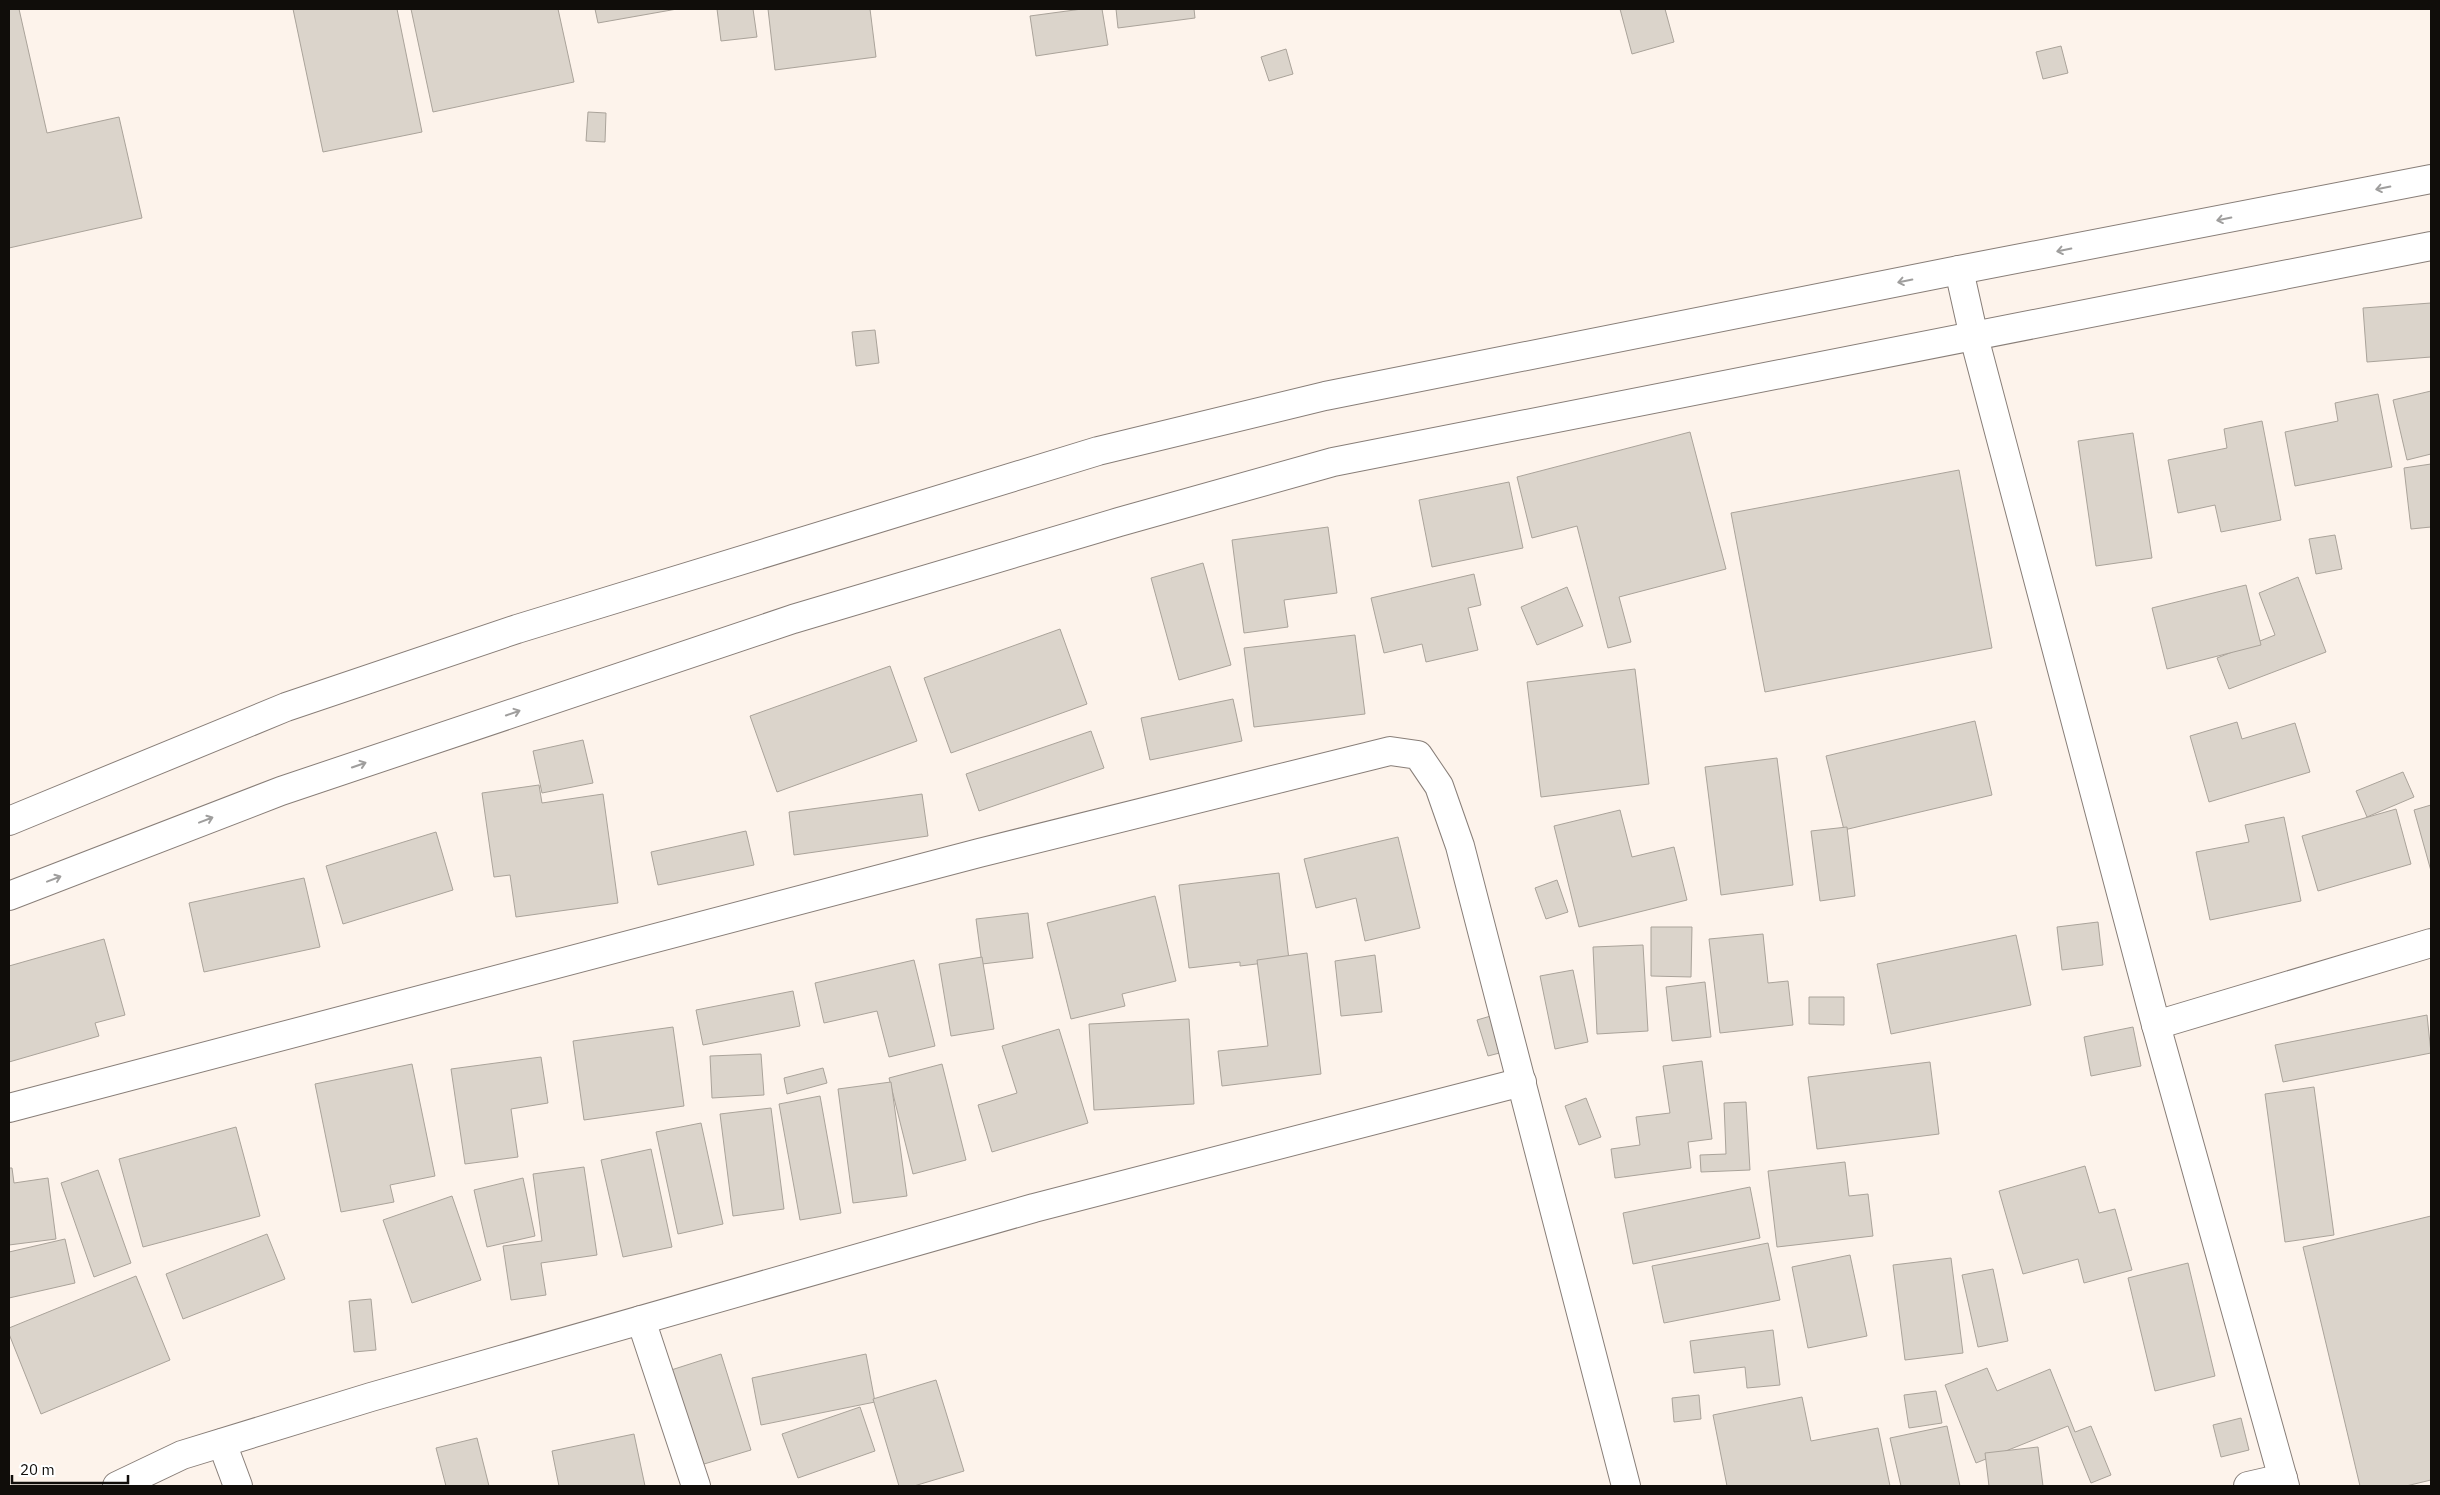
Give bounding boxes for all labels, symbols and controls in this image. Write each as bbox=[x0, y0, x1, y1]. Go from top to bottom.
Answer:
one-way arrow bbox=[2376, 184, 2392, 194]
one-way arrow bbox=[2216, 215, 2232, 224]
one-way arrow bbox=[2057, 245, 2073, 255]
one-way arrow bbox=[1897, 277, 1913, 286]
one-way arrow bbox=[504, 708, 520, 717]
one-way arrow bbox=[350, 760, 366, 769]
one-way arrow bbox=[198, 815, 213, 824]
one-way arrow bbox=[46, 874, 61, 883]
scale bar bbox=[12, 1452, 129, 1484]
text: 20 m bbox=[20, 1460, 55, 1479]

